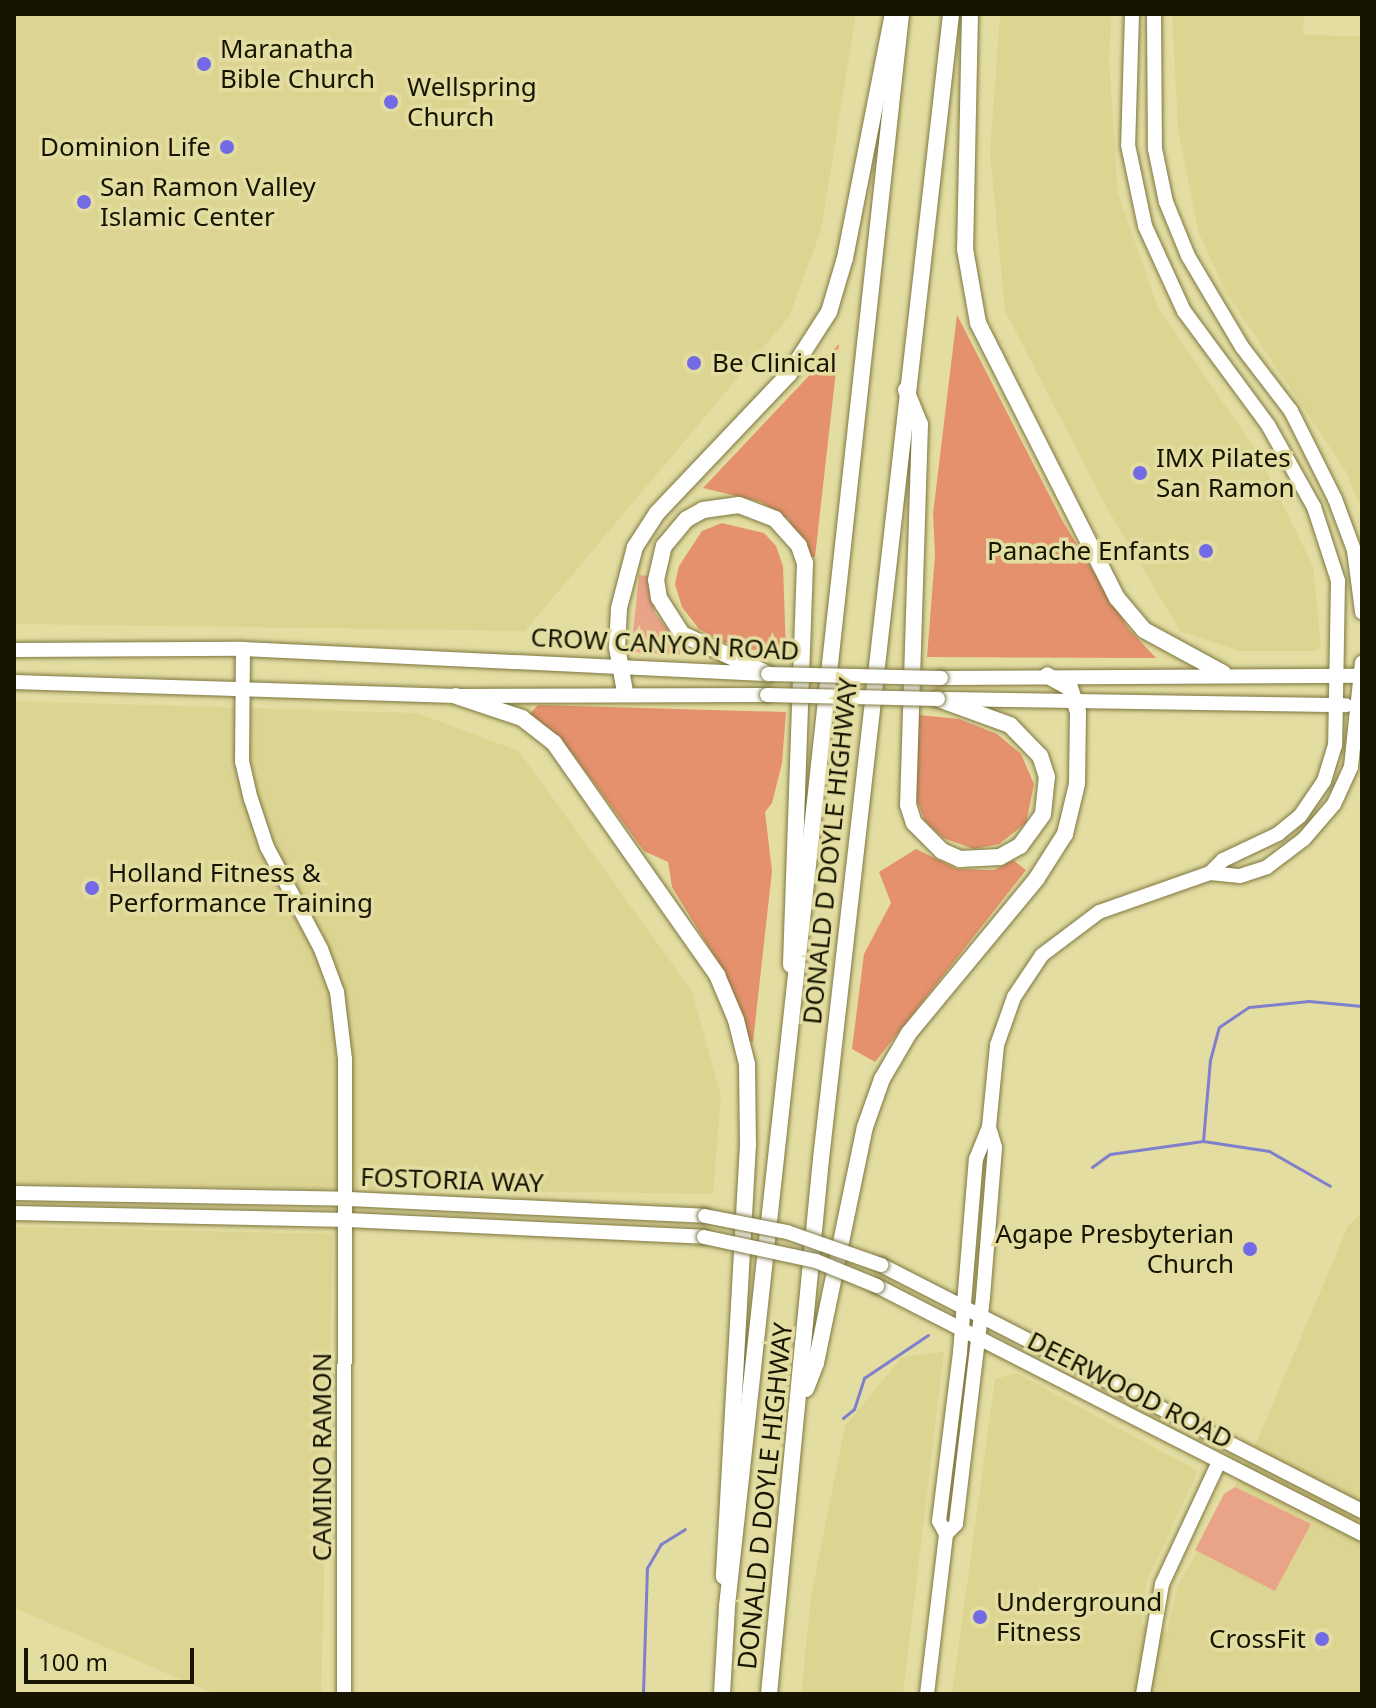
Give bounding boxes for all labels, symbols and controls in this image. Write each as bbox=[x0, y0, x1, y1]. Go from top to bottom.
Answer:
place label: Maranatha Bible Church bbox=[220, 33, 375, 94]
marker: Maranatha Bible Church bbox=[195, 55, 213, 73]
place label: Wellspring Church bbox=[407, 71, 537, 132]
marker: Wellspring Church bbox=[382, 93, 400, 111]
place label: Dominion Life bbox=[40, 131, 211, 163]
marker: Dominion Life bbox=[218, 138, 236, 156]
place label: San Ramon Valley Islamic Center bbox=[100, 171, 316, 232]
marker: San Ramon Valley Islamic Center bbox=[75, 193, 93, 211]
place label: Be Clinical bbox=[712, 347, 837, 379]
marker: Be Clinical bbox=[683, 352, 705, 374]
place label: IMX Pilates San Ramon bbox=[1156, 442, 1295, 504]
marker: IMX Pilates San Ramon bbox=[1131, 464, 1149, 482]
place label: Panache Enfants bbox=[987, 535, 1190, 567]
marker: Panache Enfants bbox=[1197, 542, 1215, 560]
street label: CROW CANYON ROAD bbox=[530, 621, 800, 667]
street label: DONALD D DOYLE HIGHWAY bbox=[796, 676, 864, 1026]
place label: Holland Fitness & Performance Training bbox=[108, 857, 373, 918]
marker: Holland Fitness & Performance Training bbox=[83, 879, 101, 897]
street label: FOSTORIA WAY bbox=[360, 1161, 544, 1199]
place label: Agape Presbyterian Church bbox=[995, 1218, 1234, 1280]
marker: Agape Presbyterian Church bbox=[1241, 1240, 1259, 1258]
street label: DONALD D DOYLE HIGHWAY bbox=[731, 1321, 799, 1671]
street label: DEERWOOD ROAD bbox=[1022, 1325, 1238, 1455]
street label: CAMINO RAMON bbox=[306, 1353, 338, 1561]
place label: Underground Fitness bbox=[996, 1586, 1162, 1648]
marker: Underground Fitness bbox=[971, 1608, 989, 1626]
place label: CrossFit bbox=[1209, 1623, 1306, 1655]
marker: CrossFit bbox=[1313, 1630, 1331, 1648]
scale bar bbox=[28, 1632, 198, 1682]
text: 100 m bbox=[38, 1645, 108, 1678]

